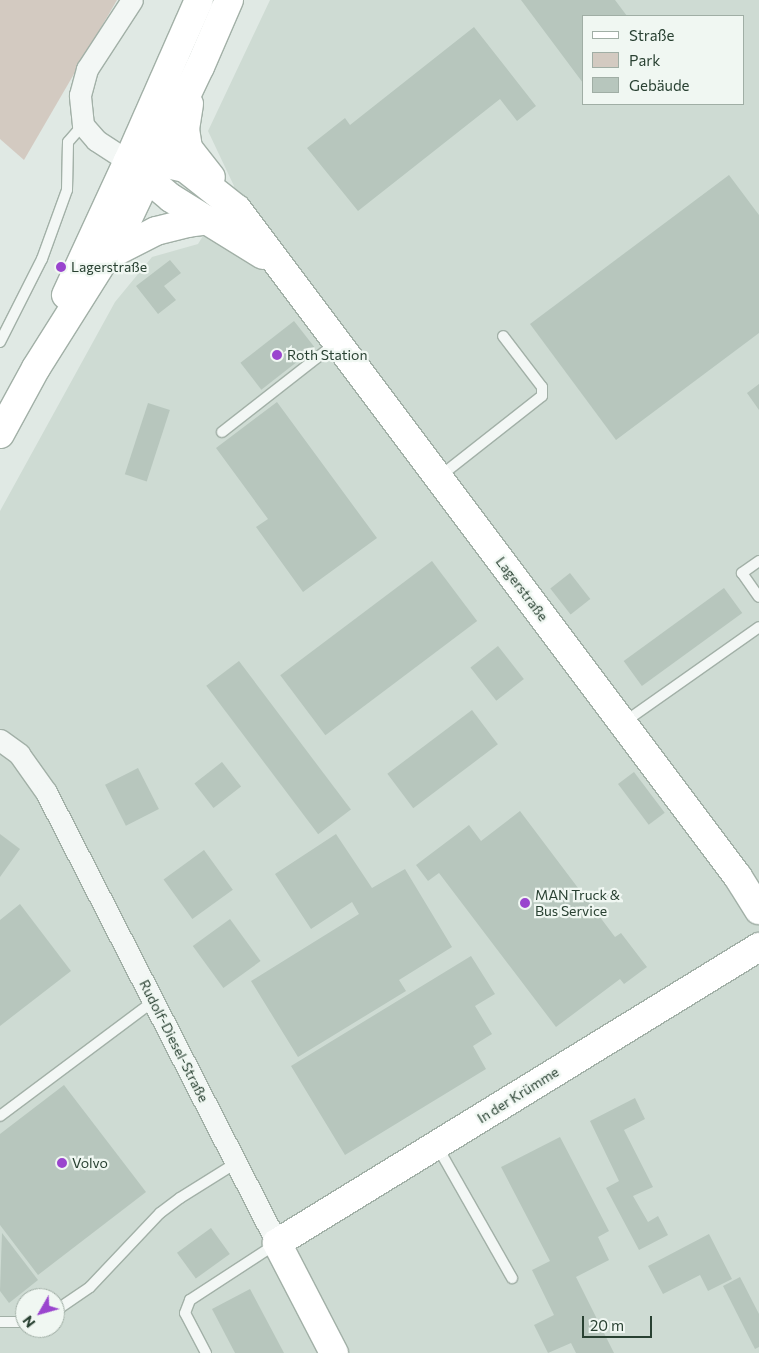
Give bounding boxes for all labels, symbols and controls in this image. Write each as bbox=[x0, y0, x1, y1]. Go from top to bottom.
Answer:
legend bbox=[582, 15, 744, 105]
text: Straße bbox=[629, 26, 675, 44]
text: Park bbox=[629, 51, 660, 69]
text: Gebäude bbox=[629, 76, 690, 94]
place label: Lagerstraße bbox=[71, 259, 147, 275]
marker: Lagerstraße bbox=[55, 261, 67, 273]
place label: Roth Station bbox=[287, 347, 367, 363]
marker: Roth Station bbox=[271, 349, 283, 361]
street label: Lagerstraße bbox=[492, 554, 552, 624]
place label: MAN Truck & Bus Service bbox=[535, 887, 620, 920]
marker: MAN Truck & Bus Service bbox=[519, 897, 531, 909]
street label: Rudolf-Diesel-Straße bbox=[136, 977, 212, 1105]
street label: In der Krümme bbox=[474, 1063, 562, 1127]
place label: Volvo bbox=[72, 1155, 108, 1171]
marker: Volvo bbox=[56, 1157, 68, 1169]
north arrow bbox=[15, 1288, 65, 1338]
scale bar bbox=[584, 1306, 654, 1338]
text: N bbox=[19, 1313, 39, 1331]
text: 20 m bbox=[590, 1316, 624, 1334]

